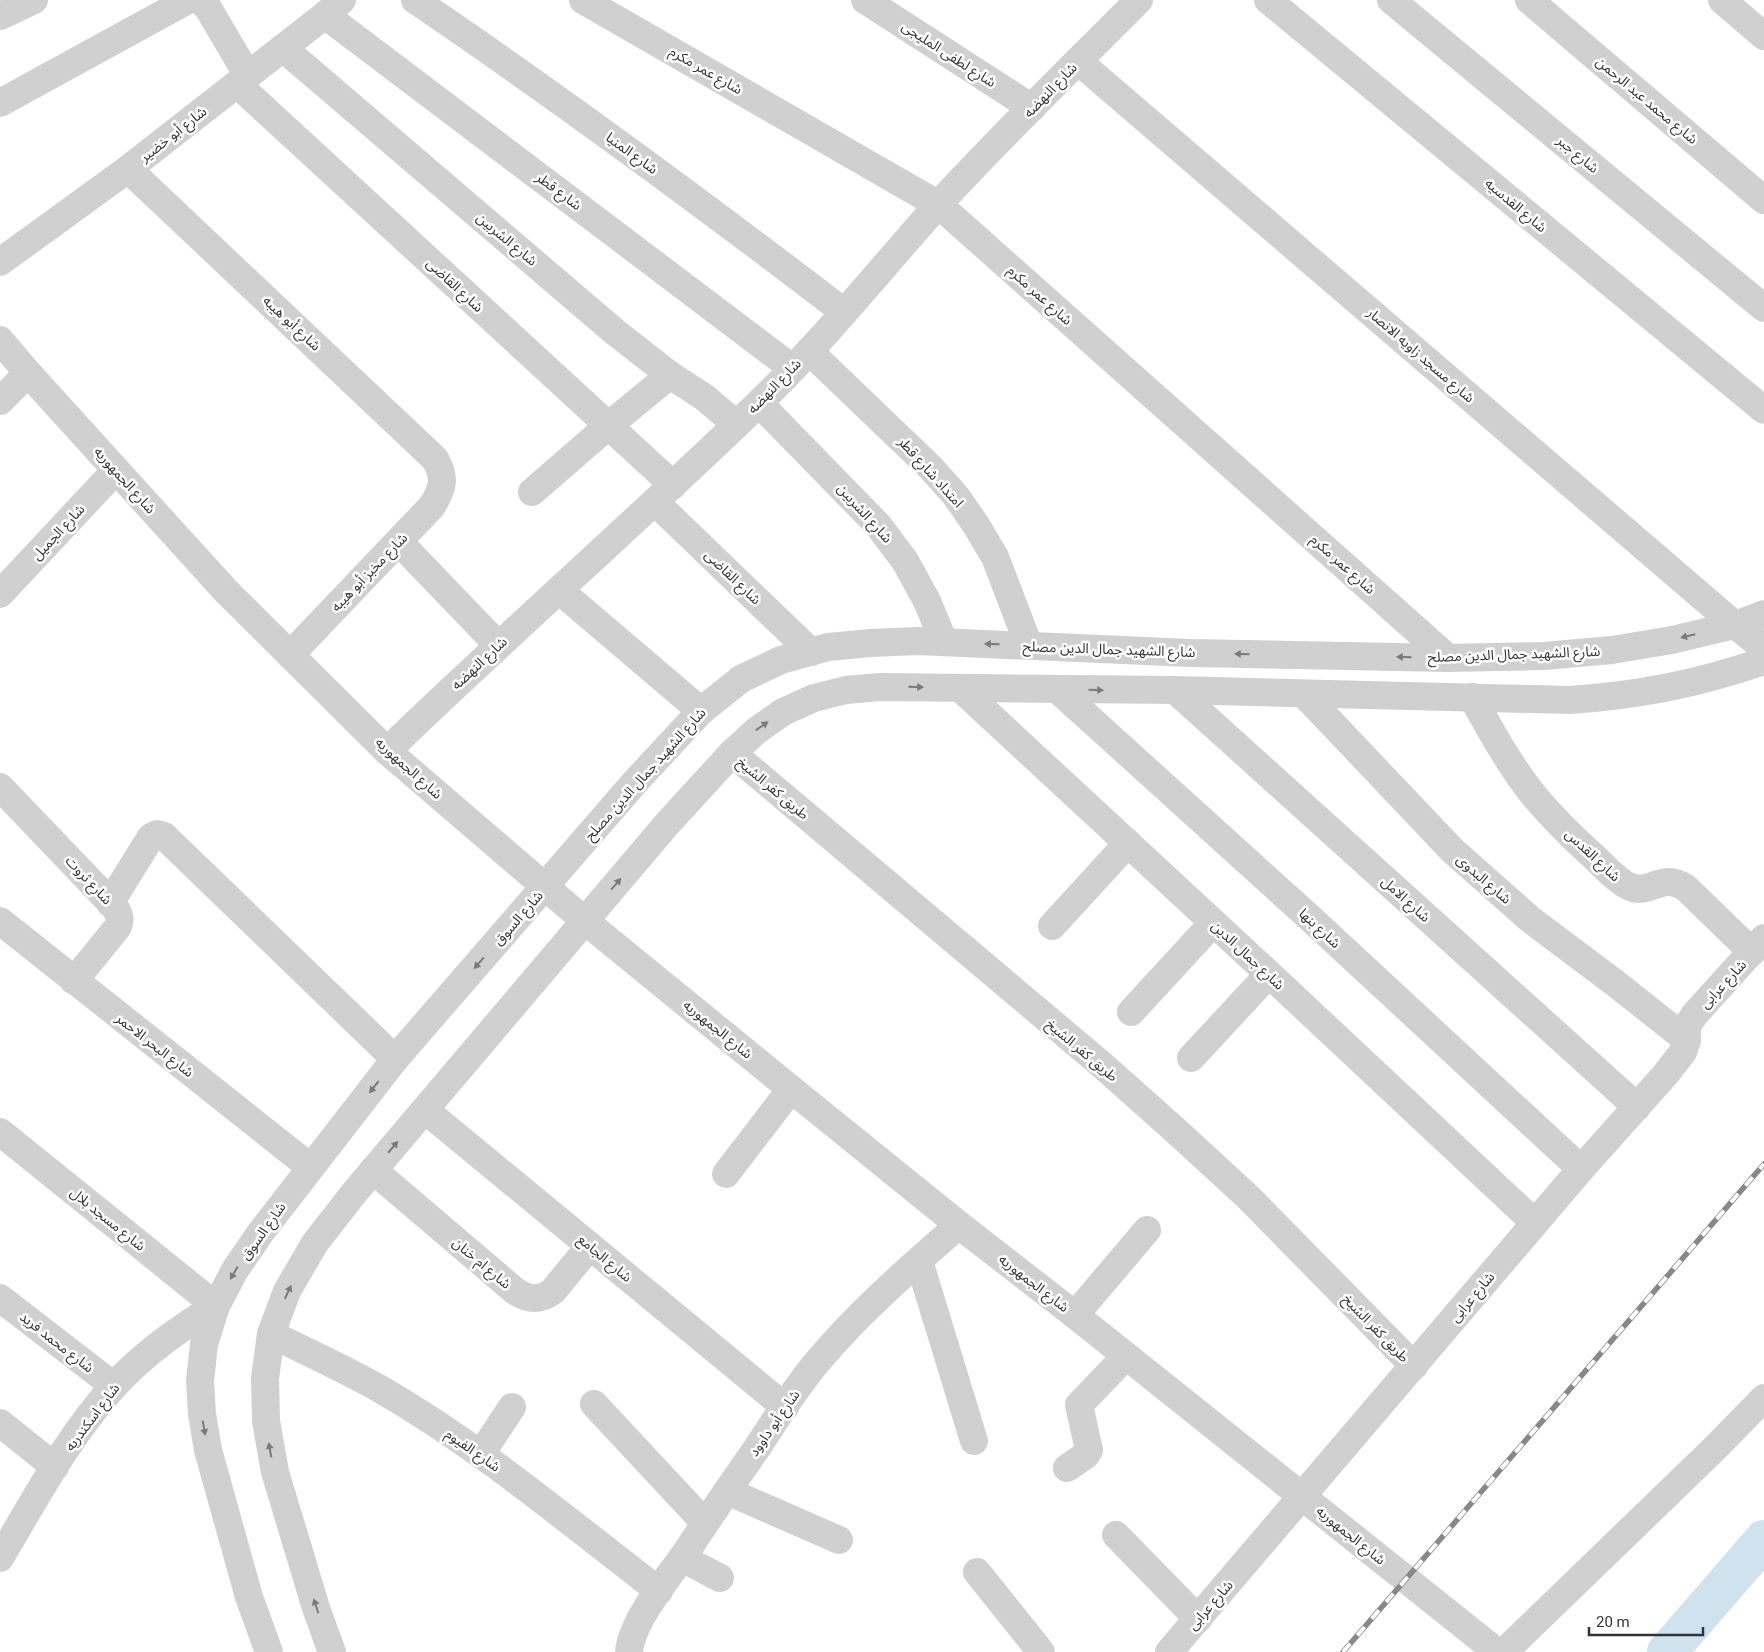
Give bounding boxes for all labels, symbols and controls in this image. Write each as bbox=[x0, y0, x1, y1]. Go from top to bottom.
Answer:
street label: شارع لطفى المليجى bbox=[897, 18, 999, 93]
street label: شارع عمر مكرم bbox=[665, 43, 745, 100]
street label: شارع محمد عبد الرحمن bbox=[1591, 53, 1701, 149]
street label: شارع النهضه bbox=[1020, 59, 1082, 123]
street label: شارع أبو خضير bbox=[135, 102, 211, 168]
street label: شارع المنيا bbox=[601, 129, 661, 180]
street label: شارع جبر bbox=[1551, 131, 1602, 178]
street label: شارع قطر bbox=[531, 168, 585, 216]
street label: شارع القدسيه bbox=[1480, 175, 1550, 238]
street label: شارع الشربين bbox=[472, 209, 540, 271]
street label: شارع القاضى bbox=[421, 255, 487, 318]
street label: شارع عمر مكرم bbox=[1002, 262, 1076, 330]
street label: شارع أبو هيبه bbox=[258, 292, 325, 356]
street label: شارع مسجد زاويه الانصار bbox=[1362, 304, 1478, 408]
street label: شارع النهضه bbox=[744, 355, 806, 419]
street label: امتداد شارع قطر bbox=[892, 433, 967, 513]
street label: شارع الجمهوريه bbox=[89, 443, 159, 519]
street label: شارع الشربين bbox=[832, 480, 896, 548]
street label: شارع الجميل bbox=[28, 501, 90, 565]
street label: شارع مخبز أبو هيبه bbox=[327, 529, 413, 617]
street label: شارع عمر مكرم bbox=[1305, 531, 1379, 599]
street label: شارع القاضى bbox=[700, 546, 764, 610]
one-way arrow bbox=[1680, 632, 1695, 640]
street label: شارع النهضه bbox=[448, 633, 512, 695]
street label: شارع الشهيد جمال الدين مصلح bbox=[1022, 638, 1196, 663]
one-way arrow bbox=[984, 640, 1000, 648]
street label: شارع الشهيد جمال الدين مصلح bbox=[1427, 643, 1601, 668]
one-way arrow bbox=[1233, 650, 1249, 658]
one-way arrow bbox=[1396, 653, 1412, 661]
one-way arrow bbox=[909, 683, 925, 691]
one-way arrow bbox=[1089, 686, 1105, 694]
street label: شارع الشهيد جمال الدين مصلح bbox=[581, 704, 711, 846]
one-way arrow bbox=[756, 721, 769, 731]
street label: شارع الجمهوريه bbox=[370, 734, 446, 804]
street label: طريق كفر الشيخ bbox=[732, 753, 812, 825]
street label: شارع القدس bbox=[1560, 826, 1624, 887]
street label: شارع البدوى bbox=[1452, 851, 1514, 909]
street label: شارع ثروت bbox=[60, 852, 116, 910]
street label: شارع الامل bbox=[1376, 873, 1434, 927]
one-way arrow bbox=[611, 877, 622, 890]
street label: شارع السوق bbox=[490, 887, 548, 951]
street label: شارع بنها bbox=[1294, 905, 1344, 953]
street label: شارع جمال الدين bbox=[1206, 917, 1288, 995]
street label: شارع عرابى bbox=[1697, 956, 1752, 1014]
one-way arrow bbox=[474, 957, 485, 969]
street label: شارع الجمهوريه bbox=[678, 996, 756, 1064]
street label: شارع البحر الاحمر bbox=[110, 1009, 197, 1083]
street label: طريق كفر الشيخ bbox=[1041, 1015, 1121, 1087]
one-way arrow bbox=[368, 1080, 379, 1093]
one-way arrow bbox=[388, 1140, 399, 1153]
street label: شارع مسجد بلال bbox=[65, 1184, 149, 1256]
street label: شارع السوق bbox=[237, 1199, 291, 1265]
street label: شارع الجامع bbox=[573, 1231, 635, 1287]
street label: شارع ام خنان bbox=[448, 1234, 514, 1294]
street label: شارع الجمهوريه bbox=[994, 1251, 1072, 1318]
one-way arrow bbox=[230, 1266, 239, 1279]
street label: شارع عرابى bbox=[1446, 1269, 1500, 1327]
one-way arrow bbox=[284, 1285, 292, 1299]
street label: طريق كفر الشيخ bbox=[1337, 1291, 1412, 1367]
street label: شارع محمد فريد bbox=[15, 1308, 97, 1378]
street label: شارع اسكندريه bbox=[61, 1380, 125, 1456]
street label: شارع أبو داوود bbox=[745, 1386, 805, 1461]
one-way arrow bbox=[201, 1421, 209, 1437]
street label: شارع الفيوم bbox=[441, 1425, 504, 1477]
one-way arrow bbox=[266, 1442, 274, 1458]
street label: شارع الجمهوريه bbox=[1311, 1502, 1389, 1570]
street label: شارع عرابى bbox=[1184, 1577, 1238, 1635]
one-way arrow bbox=[312, 1598, 320, 1613]
scale bar bbox=[1589, 1604, 1703, 1636]
text: 20 m bbox=[1596, 1613, 1630, 1631]

